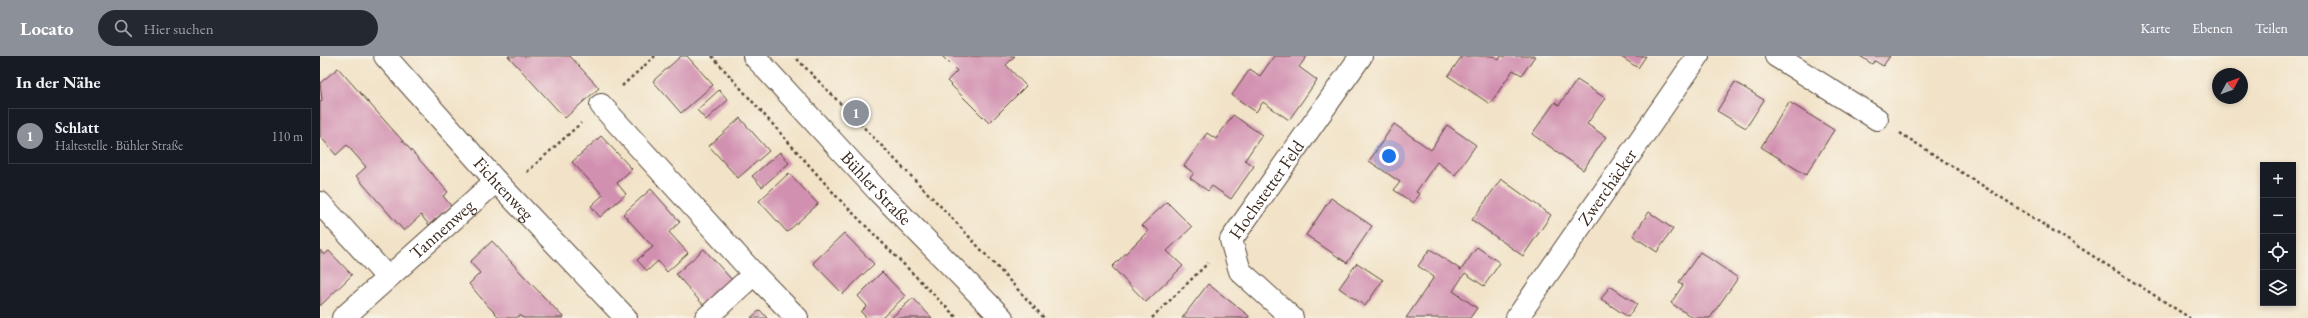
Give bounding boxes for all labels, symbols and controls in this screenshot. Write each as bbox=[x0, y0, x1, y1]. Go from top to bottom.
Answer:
search box bbox=[98, 10, 378, 46]
text: Locato bbox=[20, 16, 74, 41]
icon: search bbox=[112, 17, 134, 39]
text: Hier suchen bbox=[144, 19, 214, 38]
text: Karte bbox=[2141, 19, 2170, 37]
text: Ebenen bbox=[2192, 19, 2233, 37]
text: Teilen bbox=[2255, 19, 2288, 37]
north arrow bbox=[2212, 68, 2248, 104]
text: In der Nähe bbox=[16, 71, 101, 93]
pin: 1 bbox=[843, 98, 869, 128]
text: Schlatt bbox=[55, 118, 99, 137]
text: 1 bbox=[27, 128, 33, 145]
text: 110 m bbox=[272, 128, 303, 145]
street label: Hochstetter Feld bbox=[1223, 135, 1309, 243]
text: Haltestelle · Bühler Straße bbox=[55, 137, 183, 154]
street label: Zwerchäcker bbox=[1572, 144, 1642, 230]
street label: Bühler Straße bbox=[836, 146, 917, 230]
your location bbox=[1379, 146, 1399, 166]
street label: Fichtenweg bbox=[469, 152, 539, 225]
map controls bbox=[2260, 162, 2296, 306]
button: + bbox=[2260, 162, 2296, 198]
street label: Tannenweg bbox=[405, 194, 479, 264]
button: − bbox=[2260, 198, 2296, 234]
button: locate bbox=[2260, 234, 2296, 270]
button: layers bbox=[2260, 270, 2296, 306]

